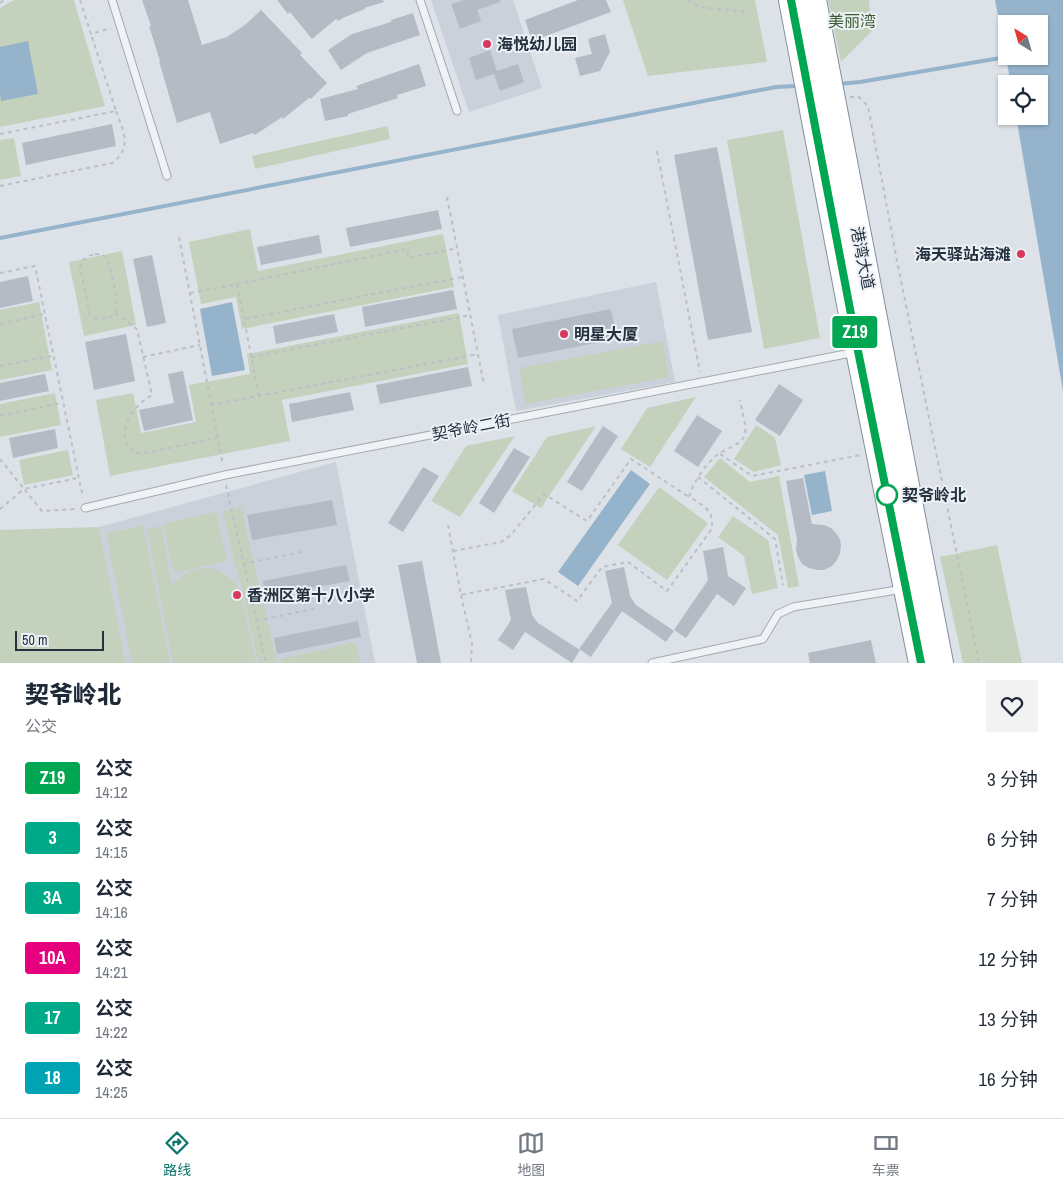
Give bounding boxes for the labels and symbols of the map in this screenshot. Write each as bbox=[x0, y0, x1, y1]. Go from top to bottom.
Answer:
park label: 美丽湾 bbox=[828, 10, 876, 32]
north arrow bbox=[998, 15, 1048, 65]
place label: 海悦幼儿园 bbox=[497, 33, 577, 55]
marker: 海悦幼儿园 bbox=[481, 38, 493, 50]
street label: 港湾大道 bbox=[846, 224, 880, 292]
place label: 海天驿站海滩 bbox=[915, 243, 1011, 265]
marker: 海天驿站海滩 bbox=[1015, 248, 1027, 260]
line badge: Z19 bbox=[826, 316, 884, 348]
place label: 明星大厦 bbox=[574, 323, 638, 345]
marker: 明星大厦 bbox=[558, 328, 570, 340]
street label: 契爷岭二街 bbox=[430, 409, 512, 445]
marker: 契爷岭北 bbox=[876, 484, 898, 506]
place label: 契爷岭北 bbox=[902, 484, 966, 506]
place label: 香洲区第十八小学 bbox=[247, 584, 375, 606]
marker: 香洲区第十八小学 bbox=[231, 589, 243, 601]
scale bar bbox=[15, 628, 104, 651]

